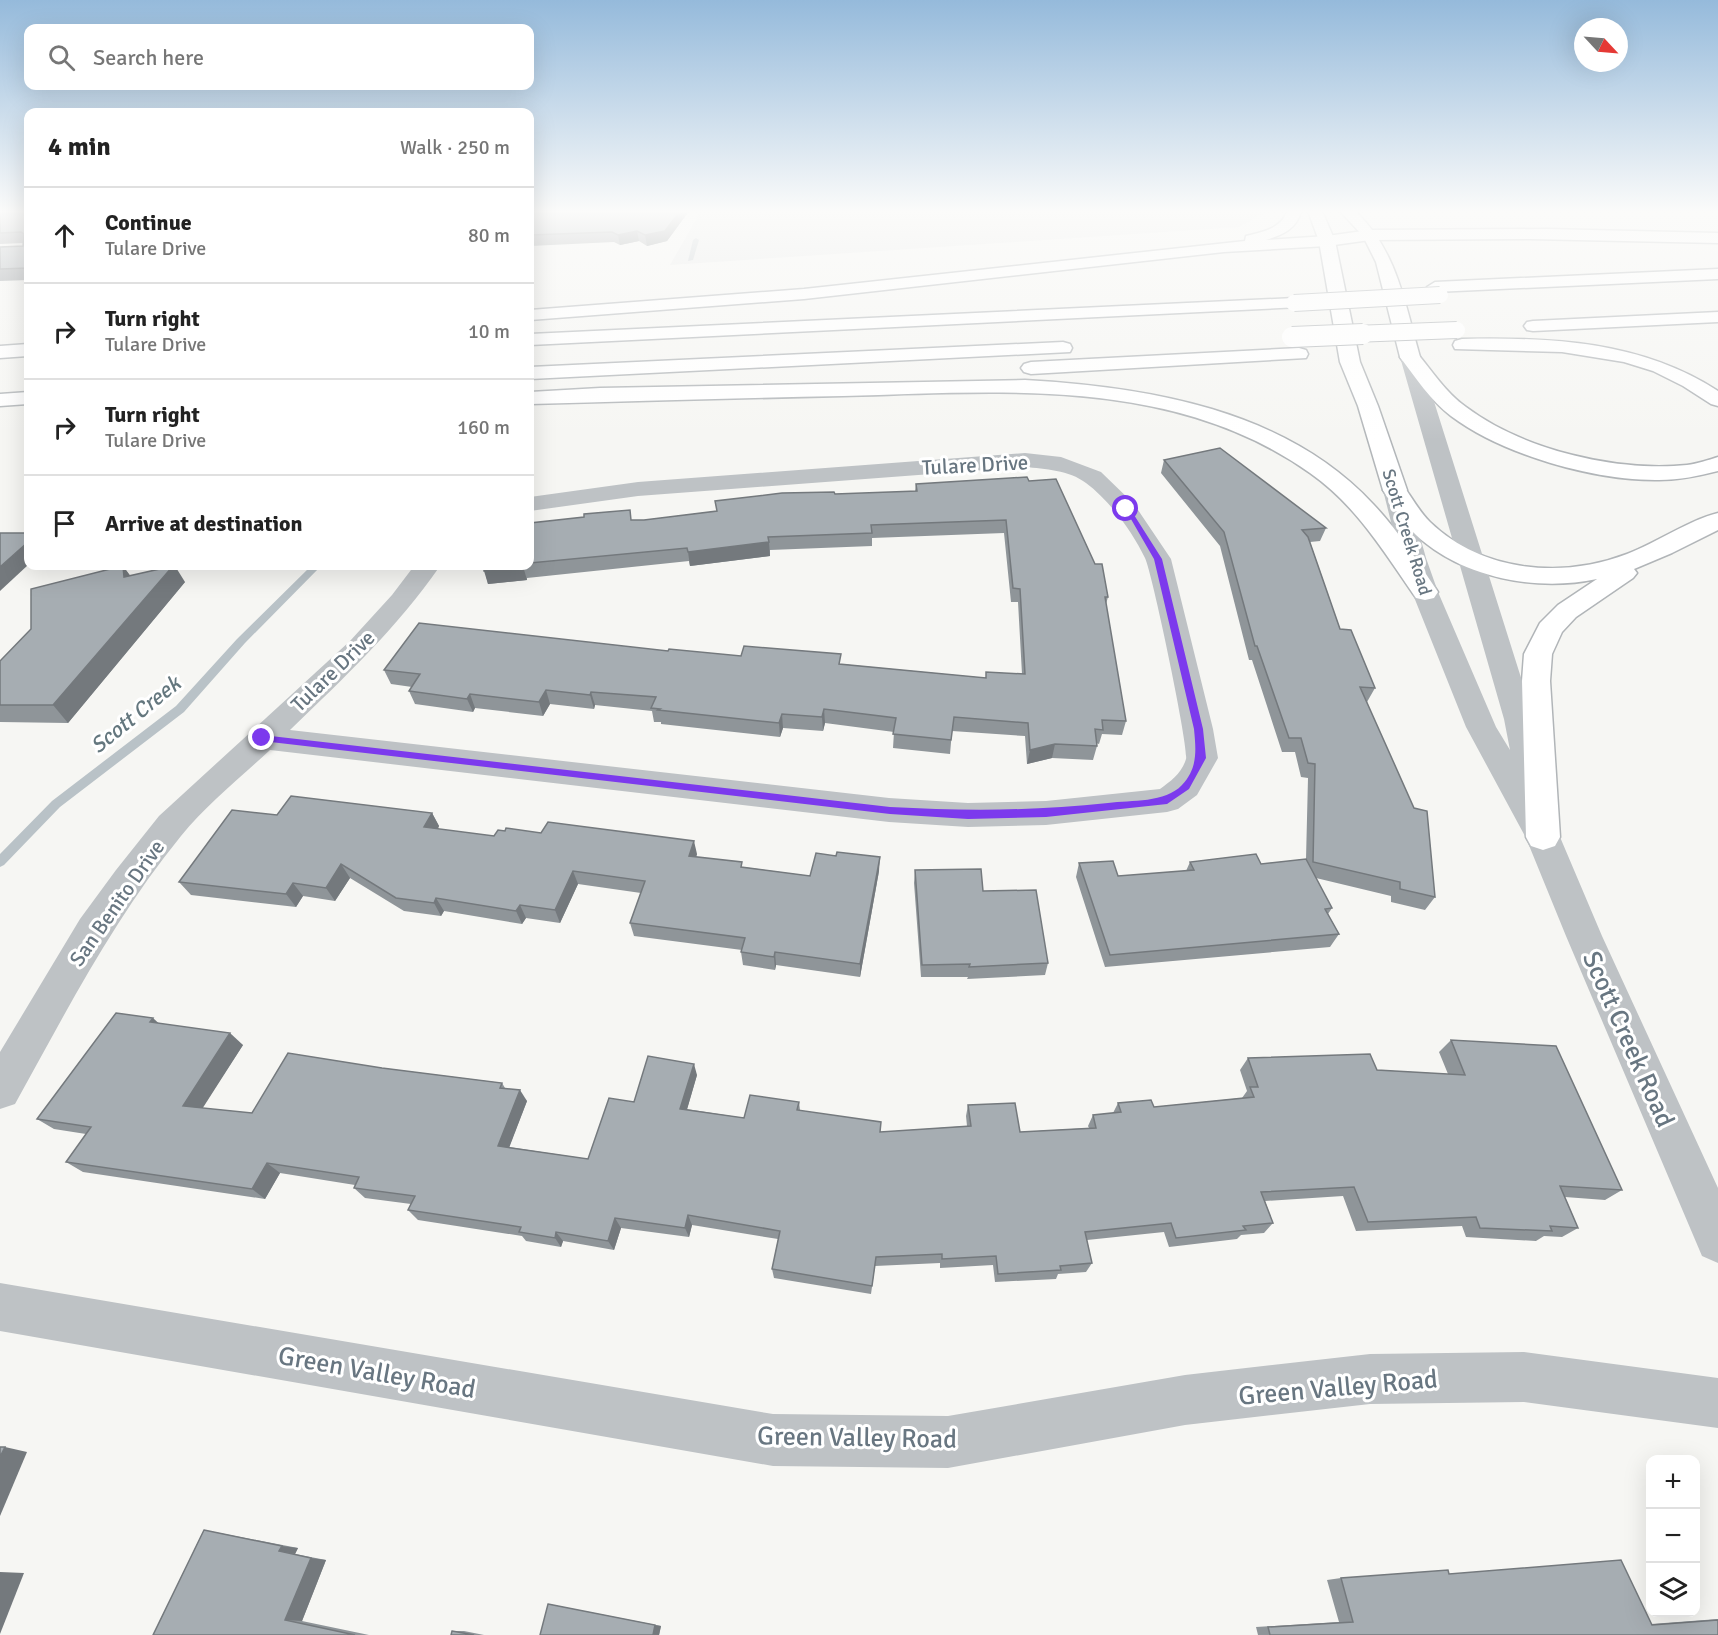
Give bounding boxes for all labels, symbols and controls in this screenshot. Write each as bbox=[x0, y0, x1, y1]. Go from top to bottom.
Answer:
north arrow bbox=[1574, 18, 1628, 72]
search box bbox=[24, 24, 534, 90]
icon: search bbox=[45, 41, 78, 74]
text: Search here bbox=[93, 44, 204, 71]
text: 4 min bbox=[48, 131, 111, 163]
text: Walk · 250 m bbox=[400, 135, 510, 160]
text: Continue bbox=[105, 209, 192, 236]
icon: ahead bbox=[48, 219, 81, 252]
text: 80 m bbox=[468, 223, 510, 248]
text: Tulare Drive bbox=[105, 236, 206, 261]
text: Turn right bbox=[105, 305, 200, 332]
icon: right bbox=[48, 315, 81, 348]
text: 10 m bbox=[468, 319, 510, 344]
text: Tulare Drive bbox=[105, 332, 206, 357]
text: Turn right bbox=[105, 401, 200, 428]
icon: right bbox=[48, 411, 81, 444]
text: 160 m bbox=[457, 415, 510, 440]
text: Tulare Drive bbox=[105, 428, 206, 453]
street label: Tulare Drive bbox=[921, 449, 1029, 481]
street label: Scott Creek Road bbox=[1377, 466, 1437, 598]
route start bbox=[1112, 495, 1138, 521]
icon: arrive bbox=[48, 507, 81, 540]
text: Arrive at destination bbox=[105, 510, 302, 537]
street label: Tulare Drive bbox=[286, 625, 380, 717]
water label: Scott Creek bbox=[85, 669, 187, 759]
route end bbox=[248, 724, 274, 750]
street label: San Benito Drive bbox=[64, 835, 170, 971]
street label: Scott Creek Road bbox=[1575, 947, 1681, 1132]
street label: Green Valley Road bbox=[276, 1340, 478, 1406]
street label: Green Valley Road bbox=[1237, 1363, 1439, 1413]
street label: Green Valley Road bbox=[757, 1420, 957, 1456]
map controls bbox=[1646, 1455, 1700, 1617]
button: + bbox=[1646, 1455, 1700, 1509]
button: − bbox=[1646, 1509, 1700, 1563]
button: layers bbox=[1646, 1563, 1700, 1617]

